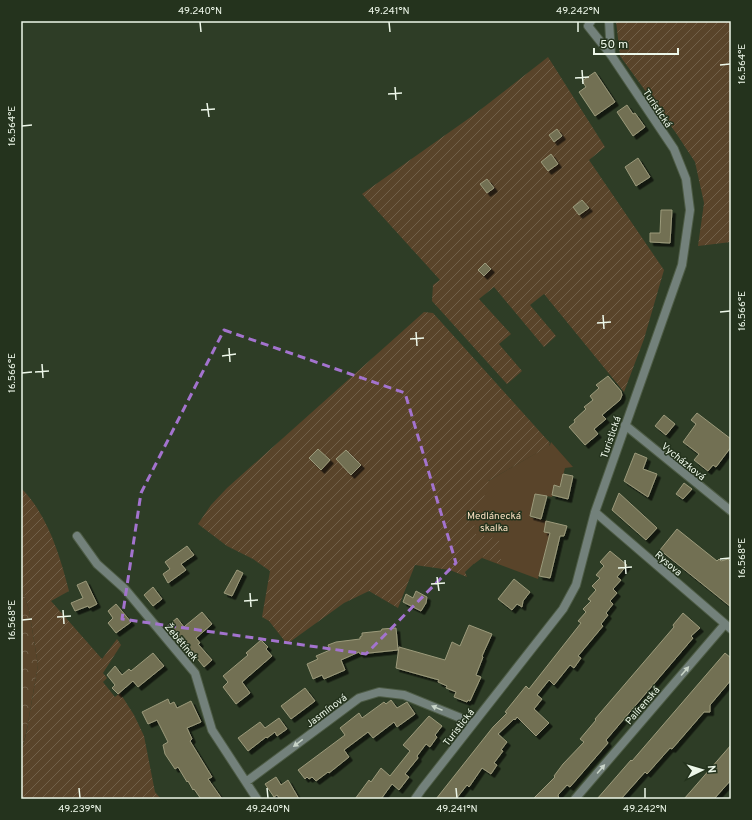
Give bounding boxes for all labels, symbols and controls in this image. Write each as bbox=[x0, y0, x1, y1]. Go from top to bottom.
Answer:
text: 49.240°N bbox=[178, 5, 222, 18]
text: 49.241°N bbox=[368, 5, 410, 18]
text: 49.242°N bbox=[556, 5, 600, 18]
scale bar bbox=[594, 30, 678, 56]
text: 50 m bbox=[600, 37, 628, 53]
text: 16.564°E bbox=[736, 44, 749, 84]
street label: Turistická bbox=[639, 87, 674, 131]
text: 16.564°E bbox=[6, 106, 19, 146]
text: 16.566°E bbox=[736, 291, 749, 331]
text: 16.566°E bbox=[6, 353, 19, 393]
street label: Turistická bbox=[598, 415, 625, 460]
street label: Vycházková bbox=[658, 440, 708, 484]
park label: Medlánecká skalka bbox=[467, 510, 521, 535]
text: 16.568°E bbox=[736, 538, 749, 578]
street label: Rysova bbox=[652, 549, 684, 579]
text: 16.568°E bbox=[6, 600, 19, 640]
street label: Žebětínek bbox=[161, 621, 201, 665]
one-way arrow bbox=[681, 665, 690, 676]
street label: Palírenská bbox=[623, 684, 663, 728]
street label: Jasmínová bbox=[304, 692, 350, 731]
one-way arrow bbox=[431, 705, 443, 711]
street label: Turistická bbox=[441, 707, 478, 749]
one-way arrow bbox=[293, 739, 304, 747]
north arrow bbox=[682, 750, 722, 790]
one-way arrow bbox=[596, 764, 605, 775]
text: N bbox=[704, 765, 718, 774]
text: 49.239°N bbox=[58, 803, 102, 816]
text: 49.240°N bbox=[246, 803, 290, 816]
text: 49.241°N bbox=[436, 803, 478, 816]
text: 49.242°N bbox=[623, 803, 667, 816]

